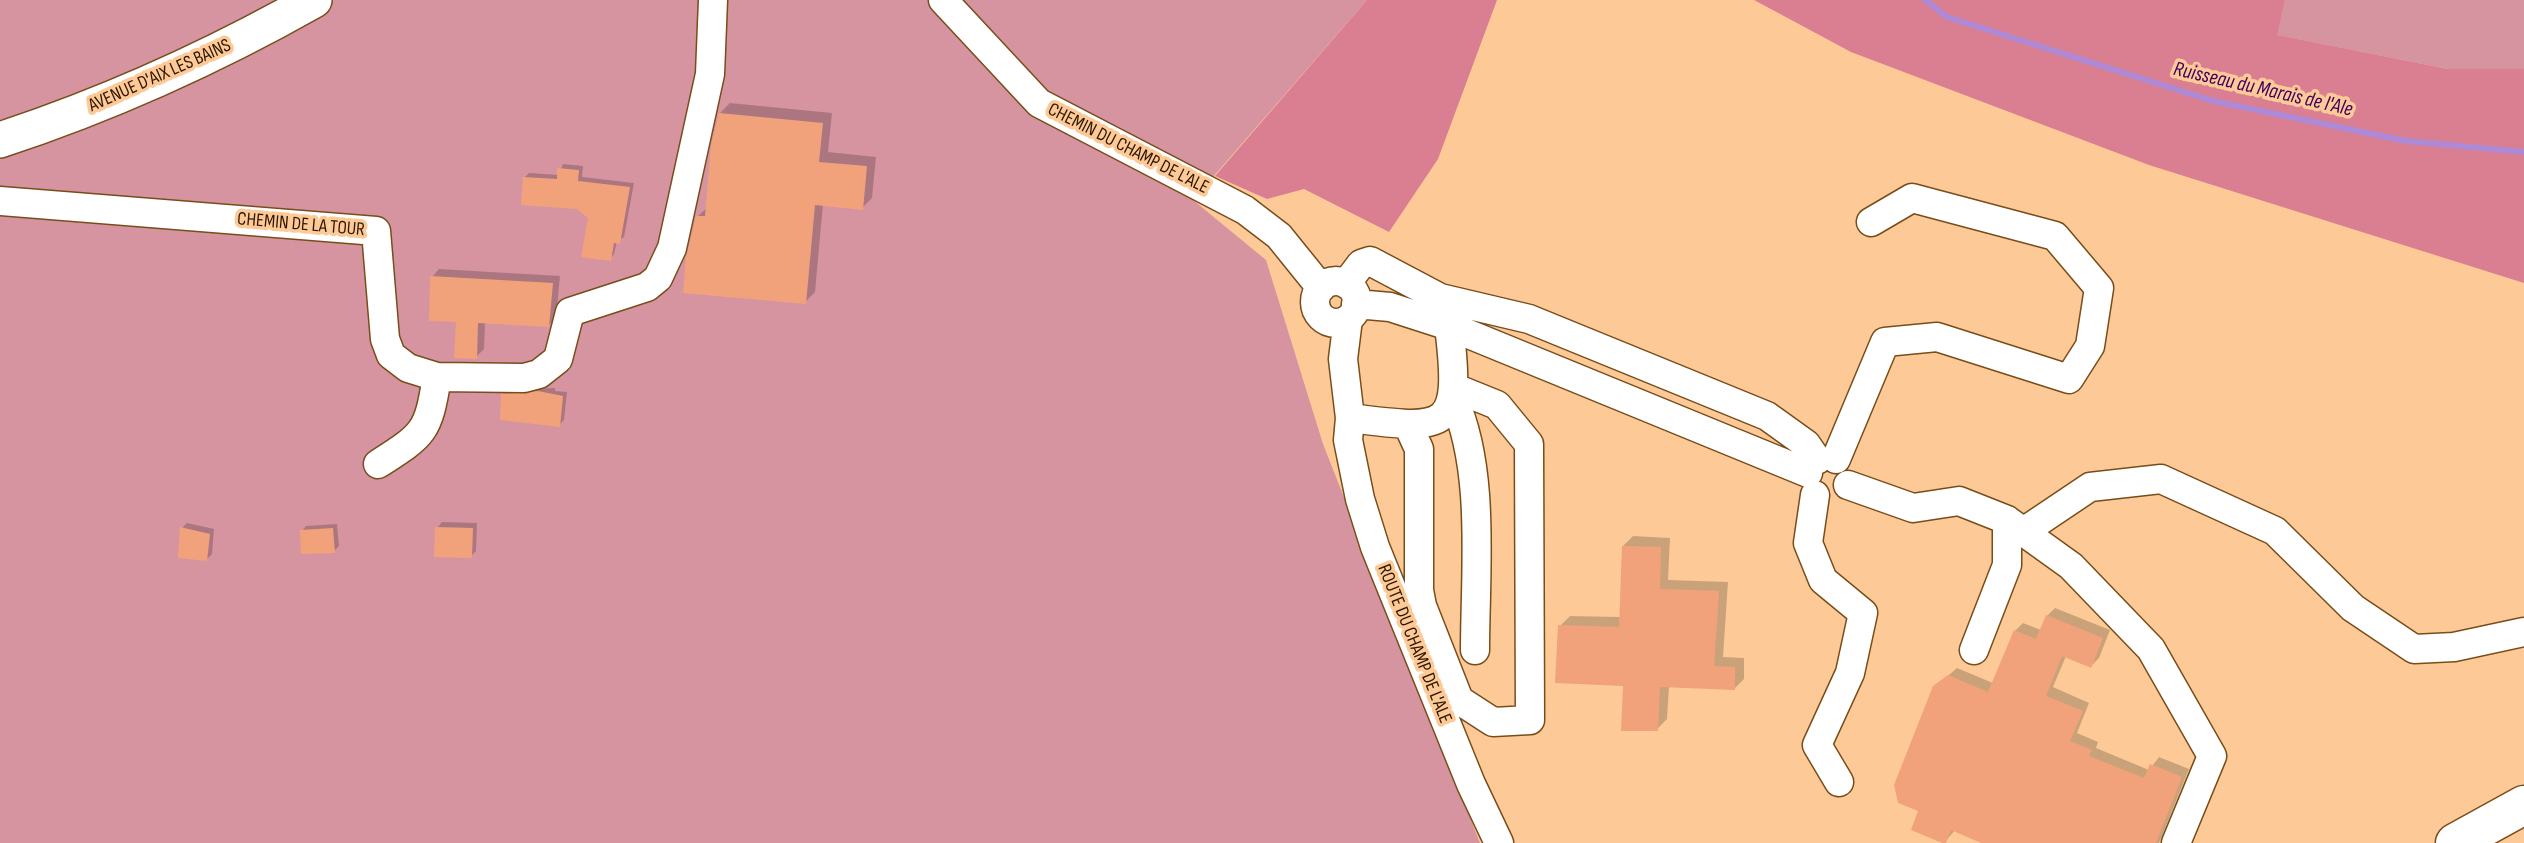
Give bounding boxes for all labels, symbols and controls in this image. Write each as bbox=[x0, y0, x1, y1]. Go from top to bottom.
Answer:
street label: AVENUE D'AIX LES BAINS bbox=[85, 34, 235, 118]
water label: Ruisseau du Marais de l'Ale bbox=[2171, 57, 2355, 123]
street label: CHEMIN DU CHAMP DE L'ALE bbox=[1044, 98, 1212, 200]
street label: CHEMIN DE LA TOUR bbox=[236, 208, 366, 242]
street label: ROUTE DU CHAMP DE L'ALE bbox=[1372, 561, 1456, 727]

